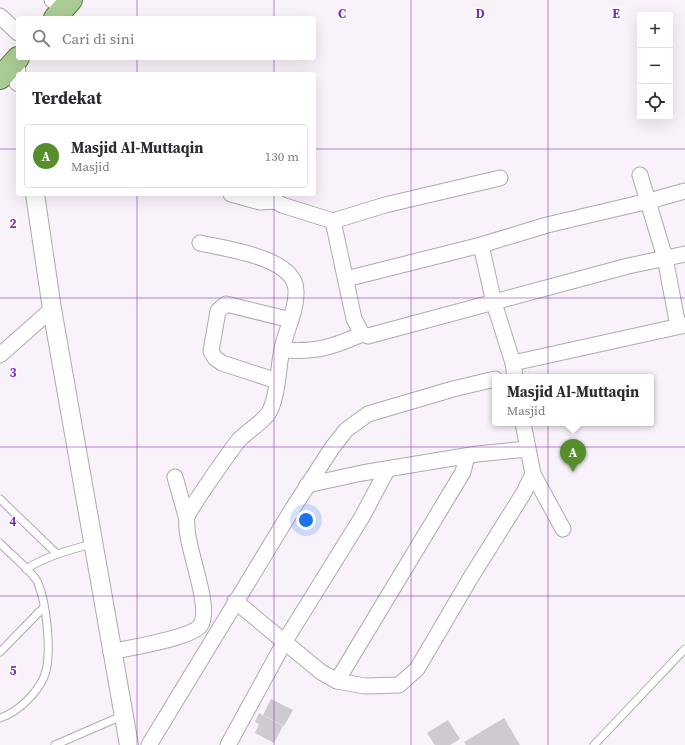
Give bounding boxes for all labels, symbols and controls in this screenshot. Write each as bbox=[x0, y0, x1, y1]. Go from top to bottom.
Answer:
text: C bbox=[338, 5, 346, 22]
text: D bbox=[475, 5, 485, 22]
text: E bbox=[612, 5, 620, 22]
map controls bbox=[637, 12, 673, 120]
button: + bbox=[637, 12, 673, 48]
search box bbox=[16, 16, 316, 60]
icon: search bbox=[30, 27, 52, 49]
text: Cari di sini bbox=[62, 28, 134, 49]
button: − bbox=[637, 48, 673, 84]
button: locate bbox=[637, 84, 673, 120]
text: Terdekat bbox=[32, 86, 102, 110]
text: Masjid Al-Muttaqin bbox=[71, 137, 204, 158]
text: A bbox=[42, 148, 50, 165]
text: 130 m bbox=[265, 148, 299, 165]
text: Masjid bbox=[71, 158, 110, 175]
text: 2 bbox=[9, 215, 17, 232]
text: 3 bbox=[9, 364, 17, 381]
popup bbox=[492, 374, 654, 426]
text: Masjid Al-Muttaqin bbox=[507, 381, 639, 402]
text: Masjid bbox=[507, 402, 545, 419]
pin: A bbox=[560, 439, 586, 472]
your location bbox=[296, 510, 316, 530]
text: 4 bbox=[9, 513, 17, 530]
text: 5 bbox=[9, 662, 17, 679]

